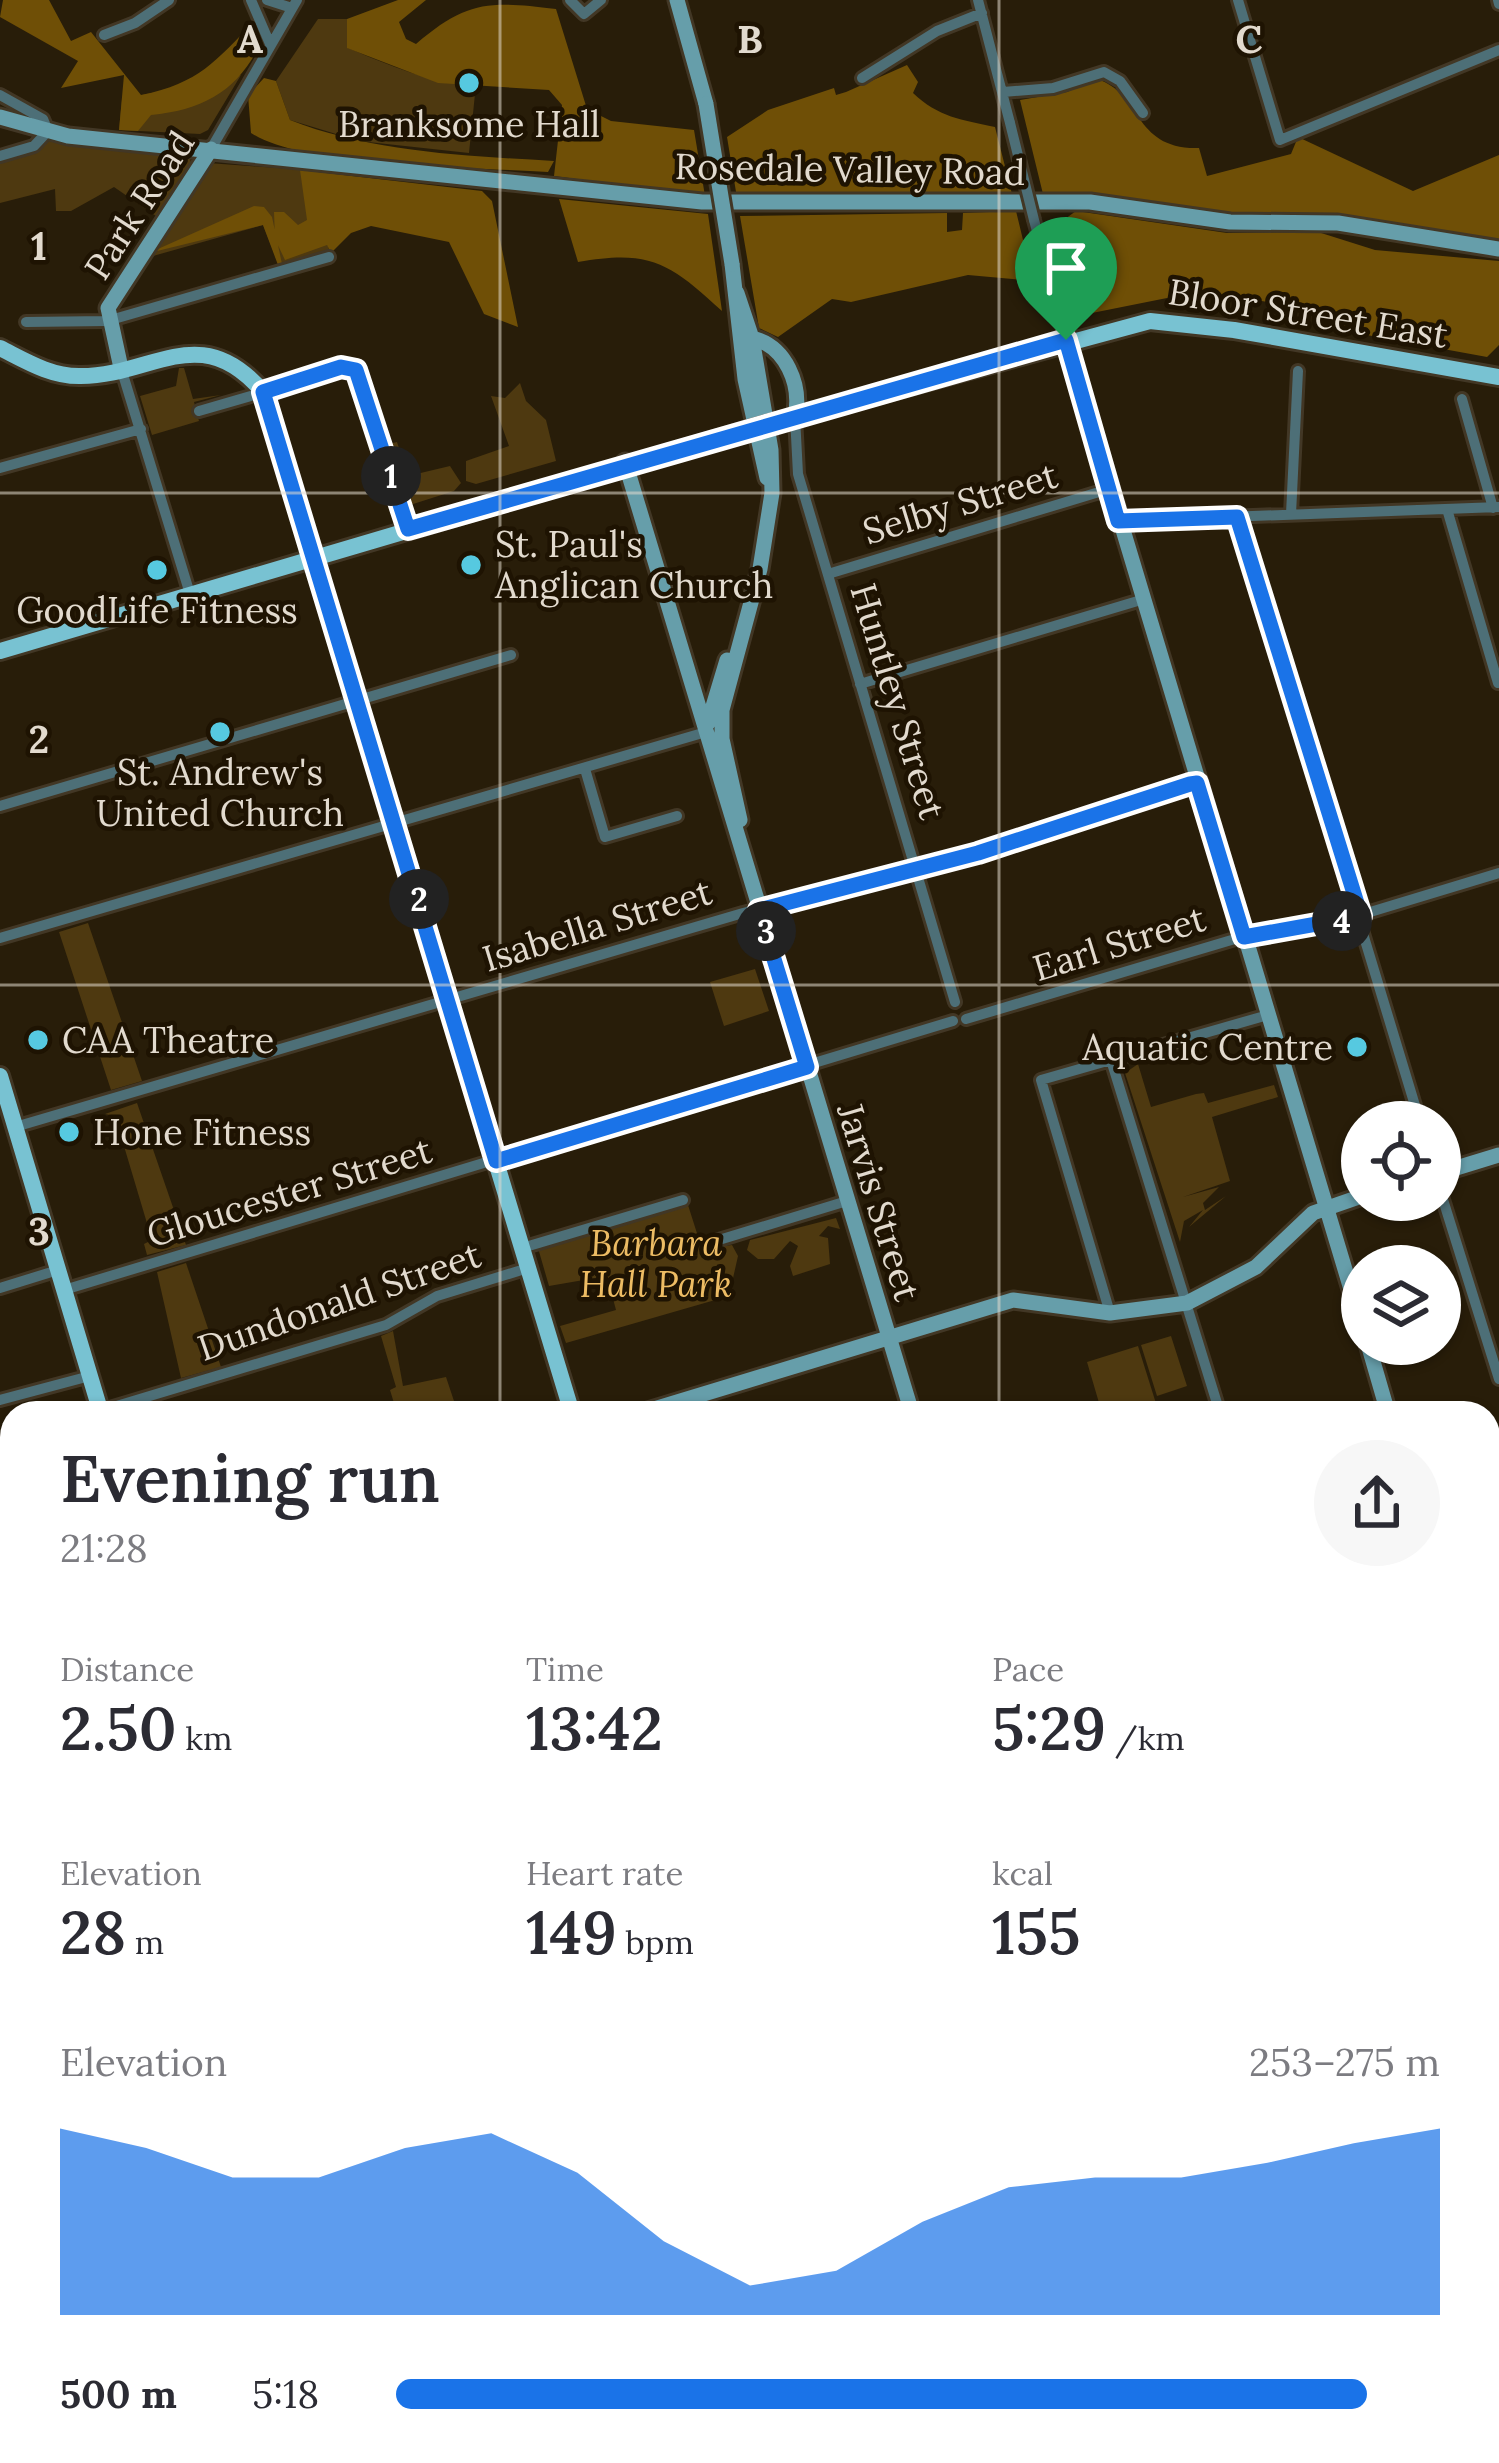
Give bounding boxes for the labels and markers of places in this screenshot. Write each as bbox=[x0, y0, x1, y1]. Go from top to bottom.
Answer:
marker: Branksome Hall bbox=[456, 70, 482, 96]
place label: Branksome Hall bbox=[338, 101, 600, 147]
pin bbox=[1015, 217, 1117, 340]
pin: 1 bbox=[361, 446, 421, 506]
place label: St. Paul's Anglican Church bbox=[494, 521, 773, 608]
marker: St. Paul's Anglican Church bbox=[458, 552, 484, 578]
marker: GoodLife Fitness bbox=[144, 557, 170, 583]
place label: GoodLife Fitness bbox=[16, 587, 298, 633]
marker: St. Andrew's United Church bbox=[207, 719, 233, 745]
place label: St. Andrew's United Church bbox=[96, 749, 344, 836]
pin: 2 bbox=[389, 869, 449, 929]
pin: 4 bbox=[1312, 891, 1372, 951]
pin: 3 bbox=[736, 901, 796, 961]
place label: CAA Theatre bbox=[62, 1017, 274, 1063]
place label: Aquatic Centre bbox=[1081, 1024, 1333, 1070]
marker: CAA Theatre bbox=[25, 1027, 51, 1053]
marker: Aquatic Centre bbox=[1344, 1034, 1370, 1060]
place label: Hone Fitness bbox=[93, 1109, 311, 1155]
marker: Hone Fitness bbox=[56, 1119, 82, 1145]

